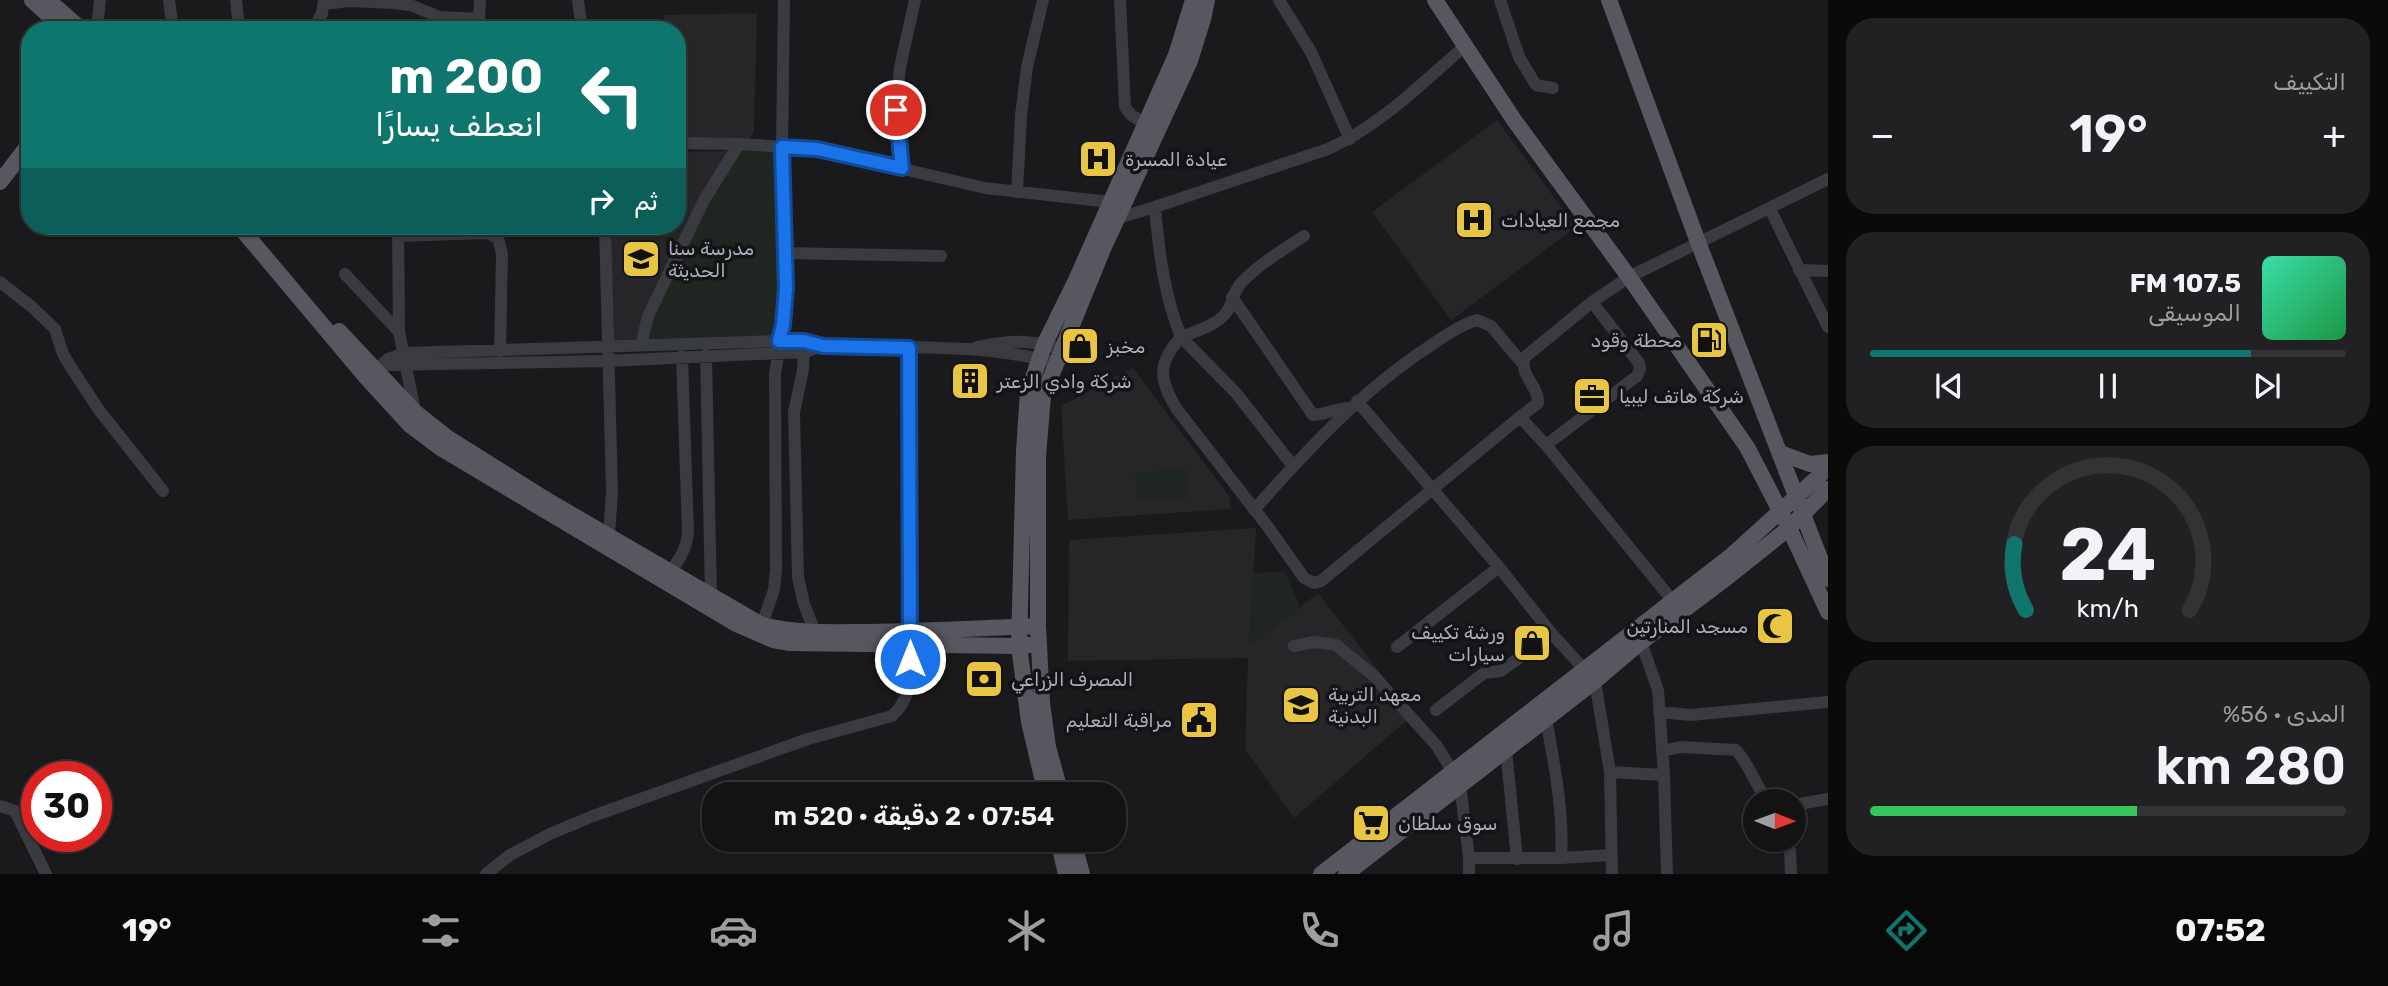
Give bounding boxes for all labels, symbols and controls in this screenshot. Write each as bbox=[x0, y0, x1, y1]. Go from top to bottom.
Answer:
text: 200 m bbox=[389, 47, 543, 105]
icon: left bbox=[567, 49, 658, 140]
text: التكييف bbox=[2273, 68, 2346, 96]
pin bbox=[866, 80, 926, 140]
icon: arrive bbox=[877, 91, 915, 129]
text: 19° bbox=[2069, 103, 2148, 165]
text: انعطف يسارًا bbox=[375, 106, 543, 144]
text: − bbox=[1870, 112, 1895, 158]
text: + bbox=[2322, 112, 2346, 158]
hospital icon: عيادة المسرة bbox=[1077, 138, 1119, 180]
place label: عيادة المسرة bbox=[1125, 148, 1227, 171]
icon: right bbox=[582, 182, 620, 220]
text: ثم bbox=[634, 186, 658, 217]
hospital icon: مجمع العيادات bbox=[1453, 199, 1495, 241]
place label: مجمع العيادات bbox=[1501, 209, 1620, 234]
place label: مدرسة سنا الحديثة bbox=[668, 237, 754, 282]
school or university icon: مدرسة سنا الحديثة bbox=[620, 238, 662, 280]
text: 107.5 FM bbox=[2130, 268, 2241, 299]
text: الموسيقى bbox=[2148, 299, 2241, 327]
fuel station icon: محطة وقود bbox=[1688, 319, 1730, 361]
shop icon: مخبز bbox=[1059, 325, 1101, 367]
place label: محطة وقود bbox=[1590, 329, 1682, 352]
place label: مخبز bbox=[1106, 335, 1145, 358]
building icon: شركة وادي الزعتر bbox=[949, 360, 991, 402]
icon: previous bbox=[1930, 367, 1968, 405]
icon: pause bbox=[2089, 367, 2127, 405]
icon: next bbox=[2248, 367, 2286, 405]
place label: شركة وادي الزعتر bbox=[996, 370, 1132, 395]
office icon: شركة هاتف ليبيا bbox=[1571, 375, 1613, 417]
place label: شركة هاتف ليبيا bbox=[1619, 385, 1744, 408]
text: 24 bbox=[2060, 512, 2156, 598]
text: km/h bbox=[2077, 594, 2139, 623]
mosque icon: مسجد المنارتين bbox=[1754, 605, 1796, 647]
place label: مسجد المنارتين bbox=[1626, 615, 1748, 638]
place label: ورشة تكييف سيارات bbox=[1411, 621, 1505, 666]
position arrow bbox=[873, 622, 947, 696]
shop icon: ورشة تكييف سيارات bbox=[1511, 622, 1553, 664]
bank icon: المصرف الزراعي bbox=[963, 658, 1005, 700]
place label: المصرف الزراعي bbox=[1011, 668, 1133, 694]
place label: معهد التربية البدنية bbox=[1328, 683, 1421, 728]
school or university icon: معهد التربية البدنية bbox=[1280, 684, 1322, 726]
public building icon: مراقبة التعليم bbox=[1178, 699, 1220, 741]
text: المدى · 56% bbox=[2223, 700, 2346, 728]
place label: مراقبة التعليم bbox=[1066, 709, 1172, 733]
text: 280 km bbox=[2155, 735, 2346, 797]
speed limit sign: 30 bbox=[21, 761, 112, 852]
north arrow bbox=[1743, 789, 1806, 852]
map controls bbox=[1743, 789, 1806, 852]
text: 07:54 · 2 دقيقة · 520 m bbox=[774, 801, 1054, 832]
supermarket icon: سوق سلطان bbox=[1350, 802, 1392, 844]
place label: سوق سلطان bbox=[1398, 812, 1497, 835]
icon: filters bbox=[416, 906, 465, 955]
icon: car bbox=[709, 906, 758, 955]
icon: climate bbox=[1002, 906, 1051, 955]
icon: phone bbox=[1295, 906, 1344, 955]
icon: music bbox=[1589, 906, 1638, 955]
icon: directions bbox=[1882, 906, 1931, 955]
text: 19° bbox=[122, 911, 172, 949]
text: 07:52 bbox=[2175, 911, 2266, 949]

